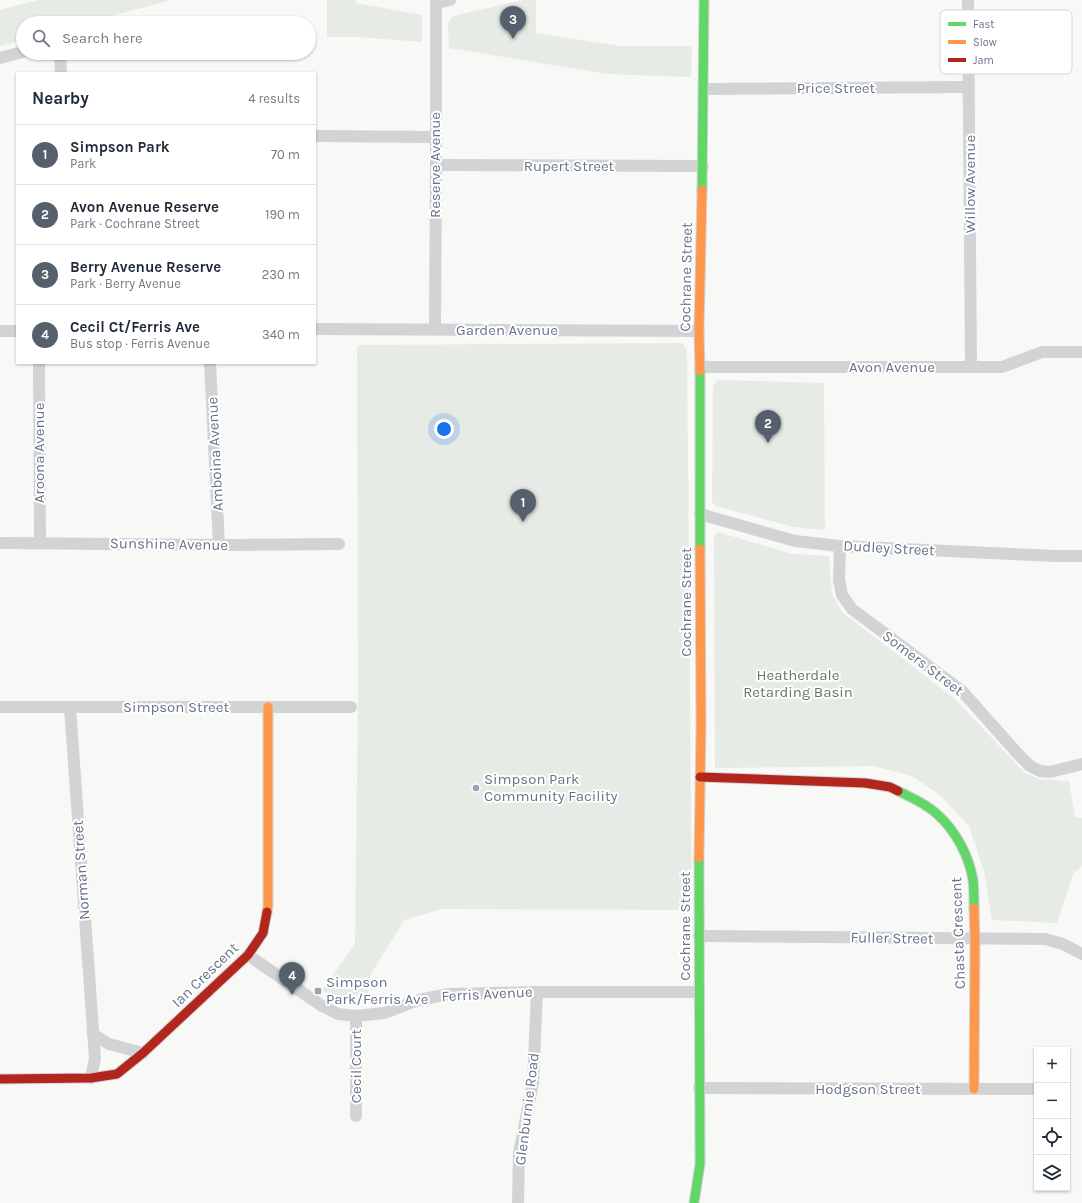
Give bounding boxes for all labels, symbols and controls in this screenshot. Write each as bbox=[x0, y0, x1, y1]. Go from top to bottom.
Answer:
pin: 3 bbox=[500, 6, 526, 39]
legend bbox=[940, 10, 1072, 74]
search box bbox=[16, 16, 316, 60]
text: Fast bbox=[973, 18, 994, 31]
icon: search bbox=[30, 27, 52, 49]
text: Search here bbox=[62, 29, 143, 47]
text: Slow bbox=[973, 36, 997, 49]
text: Jam bbox=[973, 54, 994, 67]
street label: Price Street bbox=[797, 79, 876, 97]
text: Nearby bbox=[32, 88, 89, 108]
text: 4 results bbox=[248, 91, 300, 106]
street label: Reserve Avenue bbox=[426, 112, 444, 218]
street label: Willow Avenue bbox=[961, 135, 979, 233]
text: Simpson Park bbox=[70, 138, 170, 156]
text: 1 bbox=[43, 147, 47, 162]
text: 70 m bbox=[271, 147, 300, 162]
text: Park bbox=[70, 156, 96, 171]
street label: Rupert Street bbox=[524, 157, 615, 175]
text: Avon Avenue Reserve bbox=[70, 198, 219, 216]
text: 2 bbox=[41, 207, 49, 222]
text: 190 m bbox=[265, 207, 300, 222]
text: Park · Cochrane Street bbox=[70, 216, 200, 231]
street label: Cochrane Street bbox=[676, 222, 696, 332]
text: Berry Avenue Reserve bbox=[70, 258, 221, 276]
text: 3 bbox=[41, 267, 49, 282]
text: 230 m bbox=[262, 267, 300, 282]
text: Park · Berry Avenue bbox=[70, 276, 181, 291]
text: Cecil Ct/Ferris Ave bbox=[70, 318, 200, 336]
street label: Garden Avenue bbox=[456, 321, 558, 339]
text: 4 bbox=[41, 327, 49, 342]
text: 340 m bbox=[262, 327, 300, 342]
text: Bus stop · Ferris Avenue bbox=[70, 336, 210, 351]
street label: Avon Avenue bbox=[849, 358, 935, 376]
street label: Amboina Avenue bbox=[203, 396, 227, 512]
street label: Aroona Avenue bbox=[30, 403, 48, 503]
pin: 2 bbox=[755, 410, 781, 443]
your location bbox=[434, 419, 454, 439]
pin: 1 bbox=[510, 489, 536, 522]
street label: Sunshine Avenue bbox=[110, 534, 228, 554]
street label: Dudley Street bbox=[843, 537, 936, 559]
street label: Cochrane Street bbox=[677, 547, 695, 657]
street label: Somers Street bbox=[879, 627, 967, 700]
park label: Heatherdale Retarding Basin bbox=[743, 666, 853, 701]
street label: Simpson Street bbox=[123, 698, 229, 716]
place label: Simpson Park Community Facility bbox=[484, 770, 618, 805]
marker: Simpson Park Community Facility bbox=[471, 783, 481, 793]
street label: Norman Street bbox=[69, 819, 93, 920]
street label: Cochrane Street bbox=[676, 871, 694, 981]
street label: Chasta Crescent bbox=[947, 876, 969, 989]
street label: Fuller Street bbox=[850, 928, 934, 948]
street label: Ian Crescent bbox=[168, 939, 242, 1011]
pin: 4 bbox=[279, 962, 305, 995]
place label: Simpson Park/Ferris Ave bbox=[326, 973, 428, 1008]
street label: Ferris Avenue bbox=[441, 983, 533, 1005]
marker: Simpson Park/Ferris Ave bbox=[313, 986, 323, 996]
street label: Cecil Court bbox=[347, 1028, 365, 1103]
map controls bbox=[1034, 1047, 1070, 1191]
button: + bbox=[1034, 1047, 1070, 1083]
street label: Glenburnie Road bbox=[511, 1052, 543, 1166]
street label: Hodgson Street bbox=[815, 1080, 921, 1098]
button: − bbox=[1034, 1083, 1070, 1119]
button: locate bbox=[1034, 1119, 1070, 1155]
button: layers bbox=[1034, 1155, 1070, 1191]

